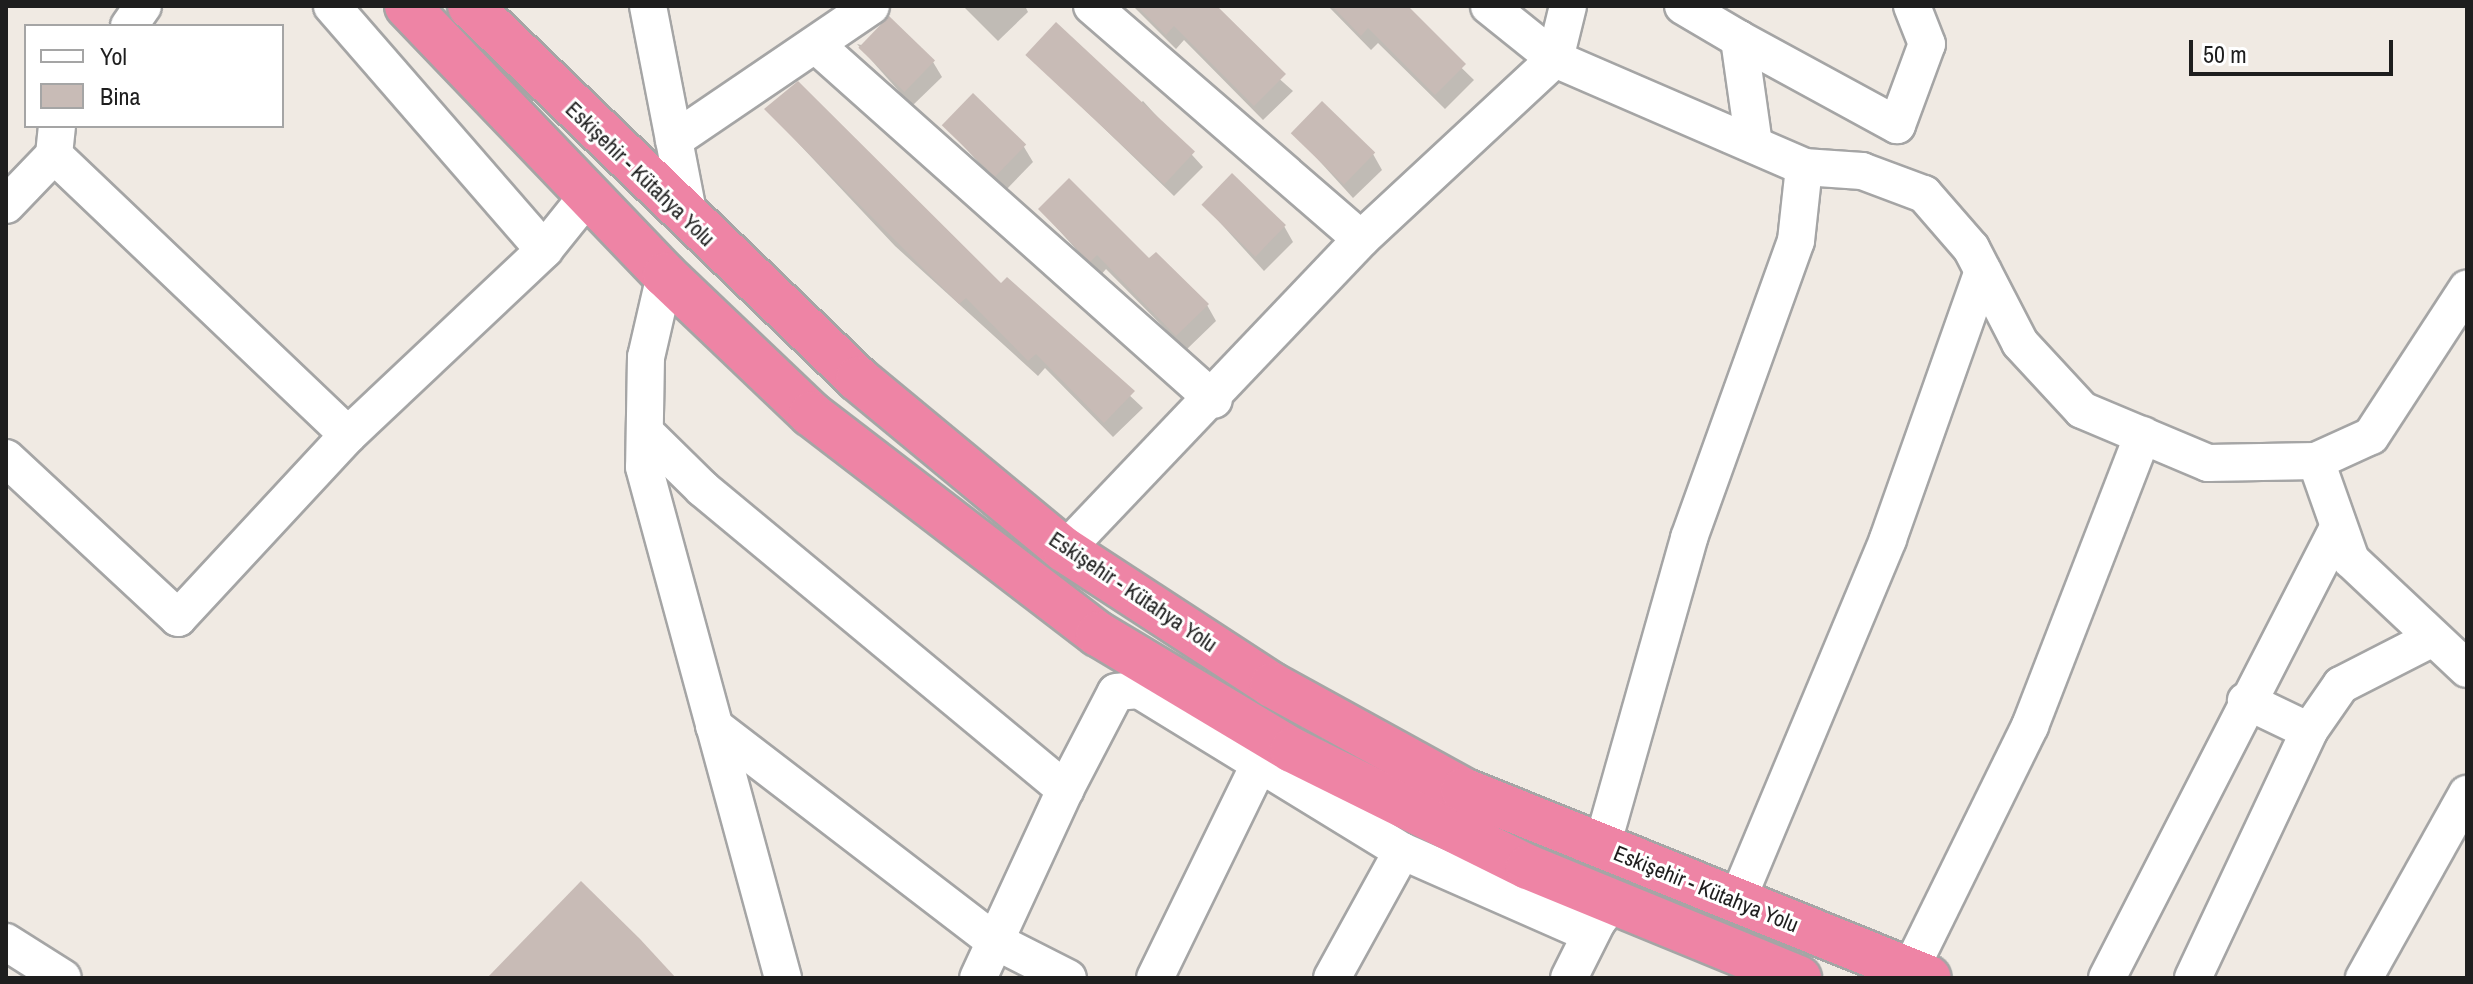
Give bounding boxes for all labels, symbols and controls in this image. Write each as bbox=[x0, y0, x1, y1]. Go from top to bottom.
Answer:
legend bbox=[24, 24, 284, 128]
scale bar bbox=[2193, 24, 2397, 74]
text: 50 m bbox=[2203, 38, 2247, 70]
text: Yol bbox=[100, 40, 127, 72]
text: Bina bbox=[100, 80, 141, 112]
street label: Eskişehir - Kütahya Yolu bbox=[560, 96, 720, 252]
street label: Eskişehir - Kütahya Yolu bbox=[1044, 526, 1222, 658]
street label: Eskişehir - Kütahya Yolu bbox=[1610, 840, 1802, 938]

